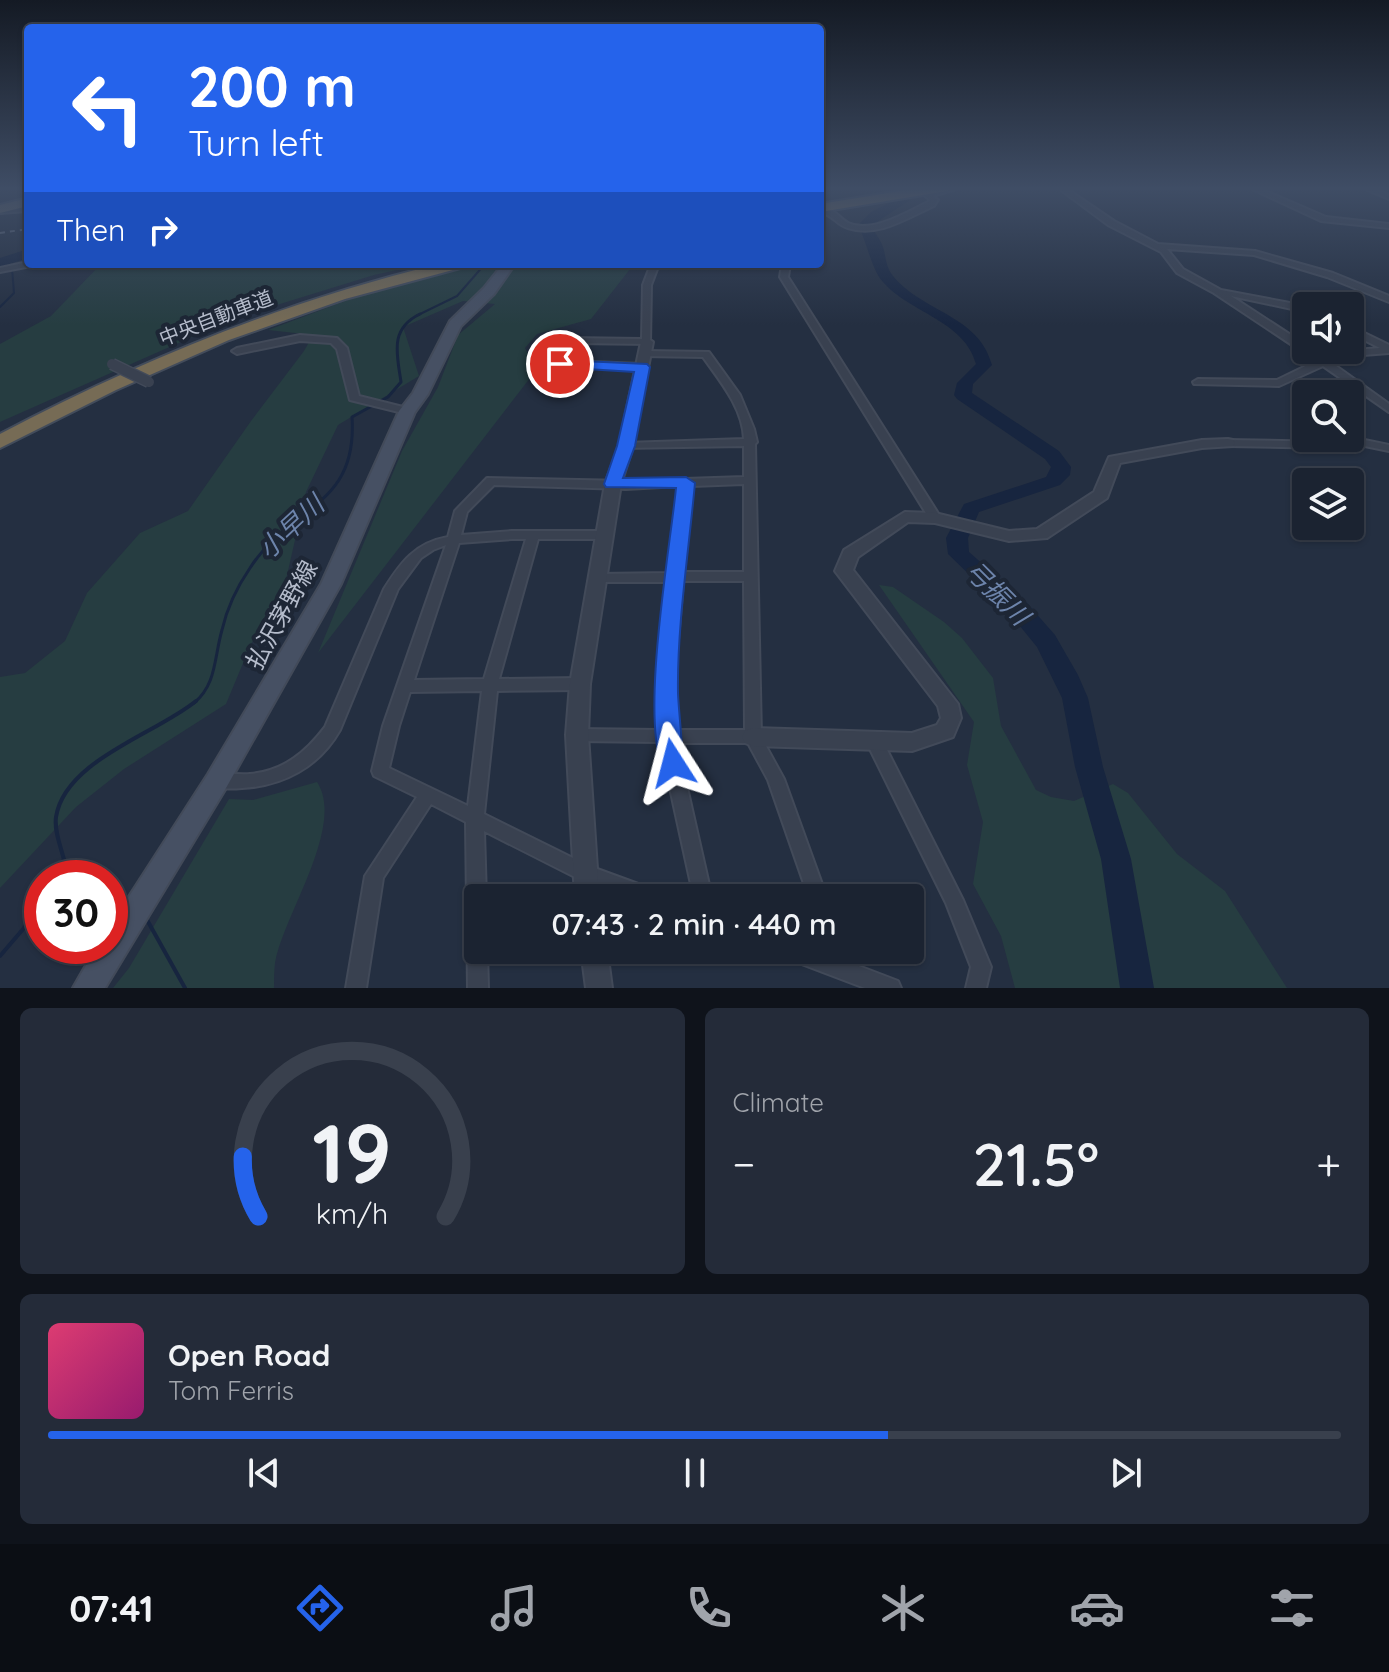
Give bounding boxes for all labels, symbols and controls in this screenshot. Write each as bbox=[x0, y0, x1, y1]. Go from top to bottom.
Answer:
text: 200 m bbox=[188, 51, 356, 121]
icon: left bbox=[56, 56, 160, 160]
text: Turn left bbox=[188, 120, 324, 165]
icon: right bbox=[141, 208, 185, 252]
text: Then bbox=[56, 211, 125, 249]
street label: 中央自動車道 bbox=[155, 284, 276, 351]
map controls bbox=[1292, 292, 1364, 540]
button: sound bbox=[1292, 292, 1364, 364]
pin bbox=[526, 330, 594, 398]
icon: arrive bbox=[538, 342, 582, 386]
button: search bbox=[1292, 380, 1364, 452]
button: layers bbox=[1292, 468, 1364, 540]
water label: 小早川 bbox=[251, 486, 333, 565]
water label: 弓振川 bbox=[958, 553, 1039, 634]
street label: 払沢茅野線 bbox=[239, 555, 323, 674]
position arrow bbox=[631, 721, 715, 805]
speed limit sign: 30 bbox=[24, 860, 128, 964]
text: 07:43 · 2 min · 440 m bbox=[551, 905, 837, 943]
text: Climate bbox=[733, 1086, 824, 1119]
text: 19 bbox=[312, 1100, 392, 1204]
text: 21.5° bbox=[972, 1126, 1099, 1201]
text: − bbox=[733, 1136, 755, 1191]
text: + bbox=[1316, 1136, 1341, 1191]
text: km/h bbox=[316, 1195, 389, 1231]
text: Open Road bbox=[168, 1336, 330, 1374]
text: Tom Ferris bbox=[168, 1374, 294, 1407]
icon: previous bbox=[242, 1451, 286, 1495]
icon: pause bbox=[673, 1451, 717, 1495]
icon: next bbox=[1104, 1451, 1148, 1495]
icon: directions bbox=[292, 1580, 348, 1636]
icon: music bbox=[486, 1580, 542, 1636]
icon: phone bbox=[681, 1580, 737, 1636]
icon: climate bbox=[875, 1580, 931, 1636]
icon: car bbox=[1069, 1580, 1125, 1636]
icon: filters bbox=[1264, 1580, 1320, 1636]
text: 07:41 bbox=[69, 1586, 154, 1631]

